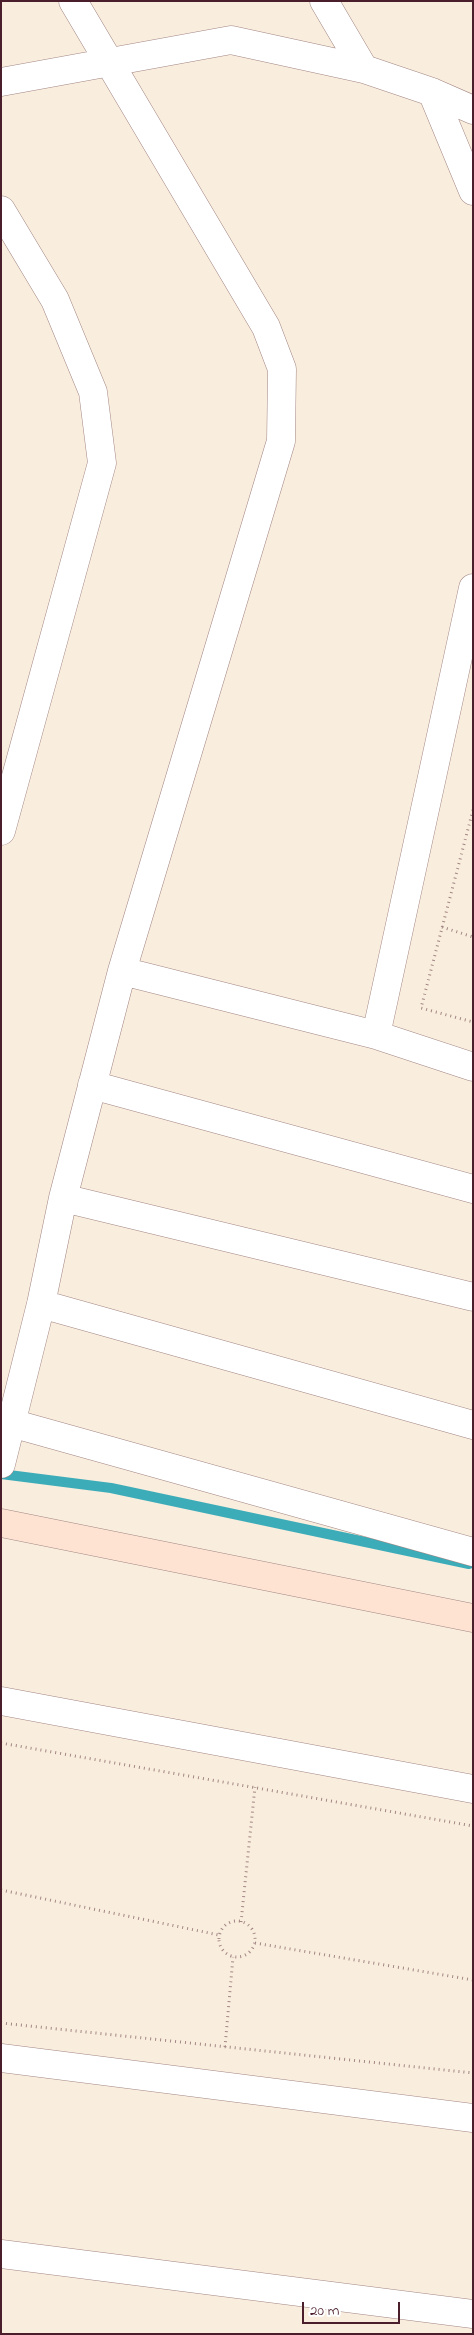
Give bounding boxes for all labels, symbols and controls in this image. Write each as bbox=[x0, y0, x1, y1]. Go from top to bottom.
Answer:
scale bar bbox=[304, 2292, 402, 2324]
text: 20 m bbox=[310, 2300, 339, 2322]

